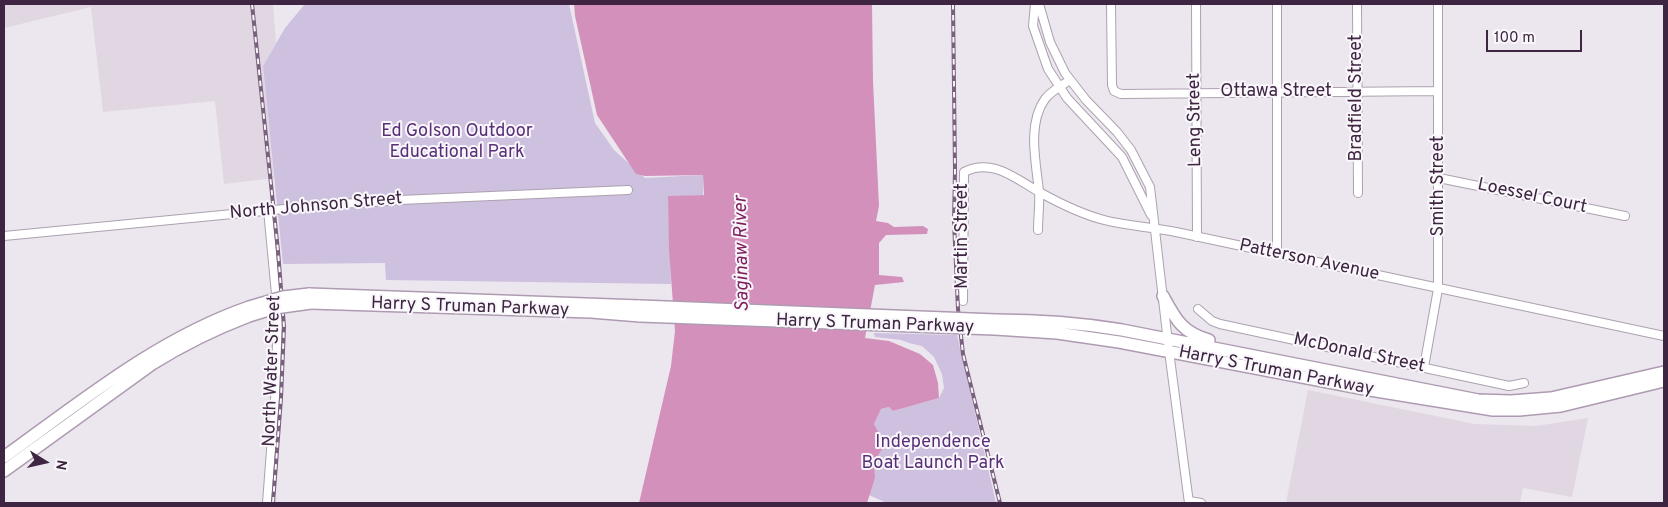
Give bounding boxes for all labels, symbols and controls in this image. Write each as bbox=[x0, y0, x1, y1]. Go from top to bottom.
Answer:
scale bar bbox=[1488, 20, 1584, 52]
text: 100 m bbox=[1494, 29, 1535, 48]
street label: Bradfield Street bbox=[1346, 34, 1368, 162]
street label: Leng Street bbox=[1184, 73, 1208, 167]
street label: Ottawa Street bbox=[1220, 81, 1332, 103]
park label: Ed Golson Outdoor Educational Park bbox=[381, 121, 533, 163]
street label: Smith Street bbox=[1428, 136, 1450, 236]
street label: Loessel Court bbox=[1475, 175, 1589, 219]
street label: Martin Street bbox=[952, 183, 974, 289]
street label: North Johnson Street bbox=[229, 189, 403, 225]
water label: Saginaw River bbox=[731, 196, 755, 312]
street label: Patterson Avenue bbox=[1237, 236, 1381, 286]
street label: Harry S Truman Parkway bbox=[370, 294, 570, 322]
street label: North Water Street bbox=[260, 295, 286, 447]
street label: Harry S Truman Parkway bbox=[775, 311, 975, 339]
street label: McDonald Street bbox=[1291, 330, 1427, 378]
street label: Harry S Truman Parkway bbox=[1176, 342, 1376, 402]
park label: Independence Boat Launch Park bbox=[861, 432, 1005, 474]
north arrow bbox=[20, 437, 70, 487]
text: N bbox=[51, 458, 70, 471]

